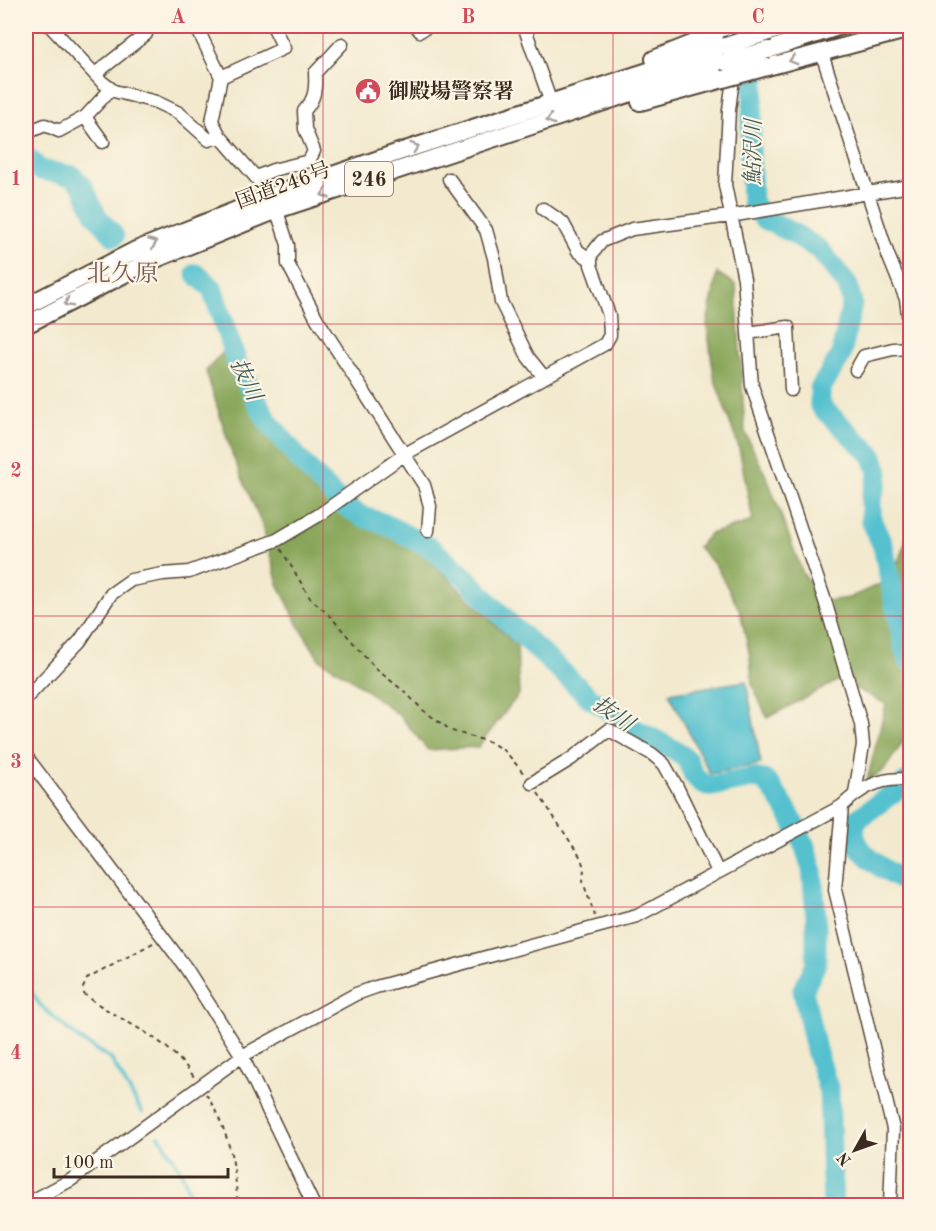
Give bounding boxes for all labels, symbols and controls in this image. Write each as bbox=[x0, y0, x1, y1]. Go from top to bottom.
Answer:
text: A bbox=[170, 8, 186, 28]
text: B bbox=[461, 8, 475, 28]
text: C bbox=[751, 8, 765, 28]
one-way arrow bbox=[788, 52, 798, 65]
public building icon: 御殿場警察署 bbox=[353, 76, 383, 106]
place label: 御殿場警察署 bbox=[388, 79, 514, 103]
one-way arrow bbox=[545, 113, 556, 126]
water label: 鮎沢川 bbox=[740, 117, 766, 185]
one-way arrow bbox=[409, 142, 420, 154]
street label: 国道246号 bbox=[232, 158, 334, 213]
road number: 246 bbox=[345, 162, 393, 196]
text: 1 bbox=[10, 170, 22, 190]
one-way arrow bbox=[320, 186, 330, 199]
one-way arrow bbox=[147, 238, 158, 250]
district label: 北久原 bbox=[87, 260, 159, 287]
one-way arrow bbox=[64, 296, 74, 307]
water label: 抜川 bbox=[226, 354, 267, 406]
text: 2 bbox=[10, 462, 22, 482]
water label: 抜川 bbox=[589, 691, 640, 737]
text: 3 bbox=[10, 753, 22, 773]
text: 4 bbox=[10, 1044, 22, 1064]
north arrow bbox=[825, 1120, 885, 1180]
scale bar bbox=[54, 1141, 228, 1179]
text: N bbox=[834, 1148, 855, 1168]
text: 100 m bbox=[63, 1154, 114, 1172]

